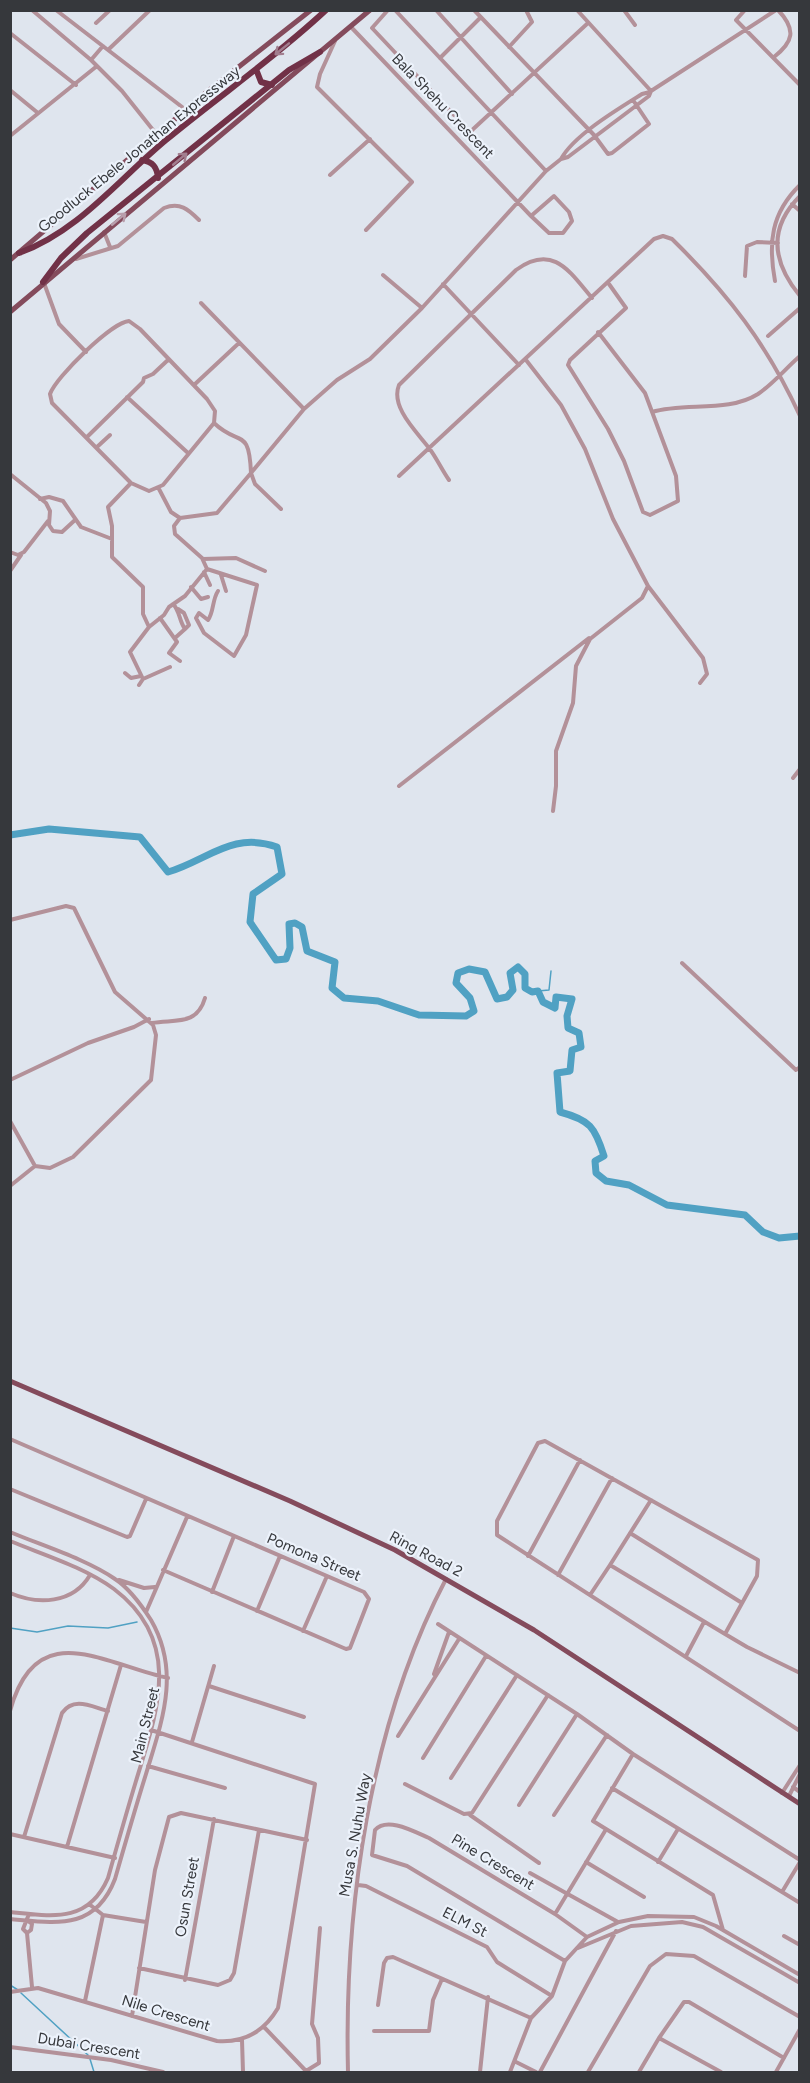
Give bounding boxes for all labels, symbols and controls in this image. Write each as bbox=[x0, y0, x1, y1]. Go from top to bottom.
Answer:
one-way arrow bbox=[274, 42, 290, 55]
street label: Bala Shehu Crescent bbox=[388, 50, 498, 163]
street label: Goodluck Ebele Jonathan Expressway bbox=[34, 62, 244, 236]
one-way arrow bbox=[172, 152, 187, 166]
one-way arrow bbox=[111, 213, 127, 226]
street label: Ring Road 2 bbox=[386, 1527, 466, 1581]
street label: Pomona Street bbox=[264, 1529, 364, 1585]
street label: Main Street bbox=[127, 1685, 163, 1765]
street label: Musa S. Nuhu Way bbox=[335, 1772, 375, 1898]
street label: Pine Crescent bbox=[448, 1830, 538, 1894]
street label: Osun Street bbox=[171, 1855, 203, 1938]
street label: ELM St bbox=[440, 1903, 491, 1941]
street label: Nile Crescent bbox=[120, 1991, 213, 2035]
street label: Dubai Crescent bbox=[36, 2029, 142, 2063]

